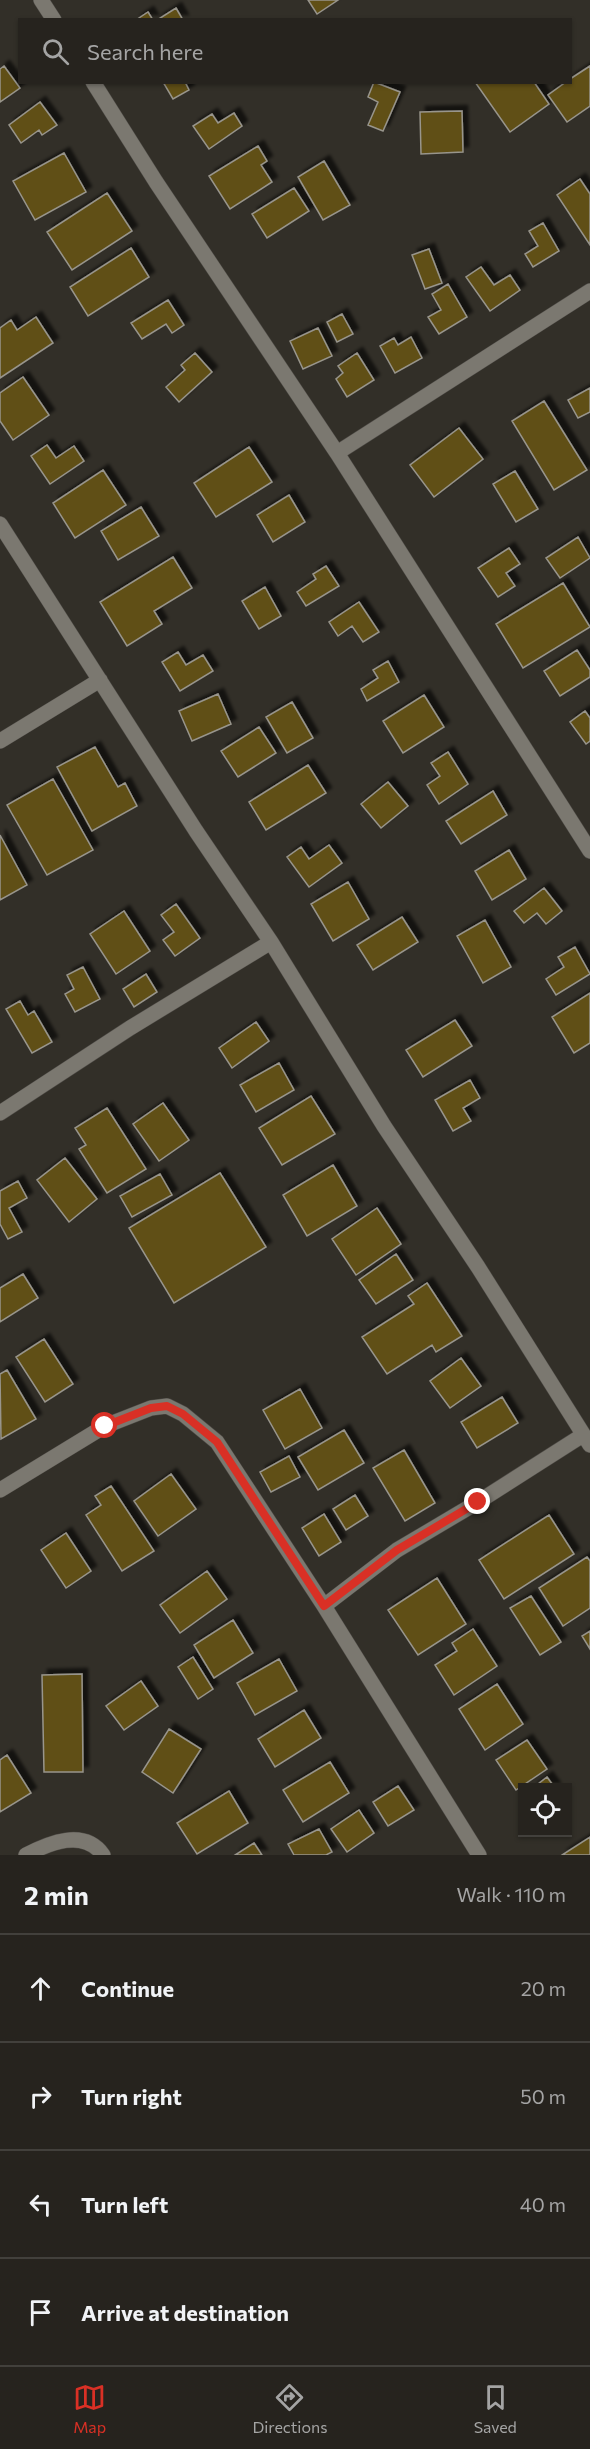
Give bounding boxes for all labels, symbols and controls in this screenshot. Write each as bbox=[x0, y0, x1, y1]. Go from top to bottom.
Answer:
search box bbox=[18, 18, 572, 84]
icon: search bbox=[39, 35, 72, 68]
text: Search here bbox=[87, 38, 203, 65]
route start bbox=[91, 1412, 117, 1438]
route end bbox=[464, 1488, 490, 1514]
map controls bbox=[518, 1783, 572, 1837]
button: locate bbox=[518, 1783, 572, 1837]
text: 2 min bbox=[24, 1879, 89, 1910]
text: Walk · 110 m bbox=[456, 1882, 566, 1906]
icon: ahead bbox=[24, 1972, 57, 2005]
text: Continue bbox=[81, 1975, 174, 2002]
text: 20 m bbox=[521, 1976, 566, 2000]
icon: right bbox=[24, 2080, 57, 2113]
text: Turn right bbox=[81, 2083, 182, 2110]
text: 50 m bbox=[520, 2084, 566, 2108]
icon: left bbox=[24, 2188, 57, 2221]
text: Turn left bbox=[81, 2191, 168, 2218]
text: 40 m bbox=[520, 2192, 566, 2216]
icon: arrive bbox=[24, 2296, 57, 2329]
text: Arrive at destination bbox=[81, 2299, 289, 2326]
tab: Map bbox=[73, 2381, 106, 2436]
tab: Directions bbox=[252, 2381, 327, 2436]
tab: Saved bbox=[474, 2381, 517, 2436]

